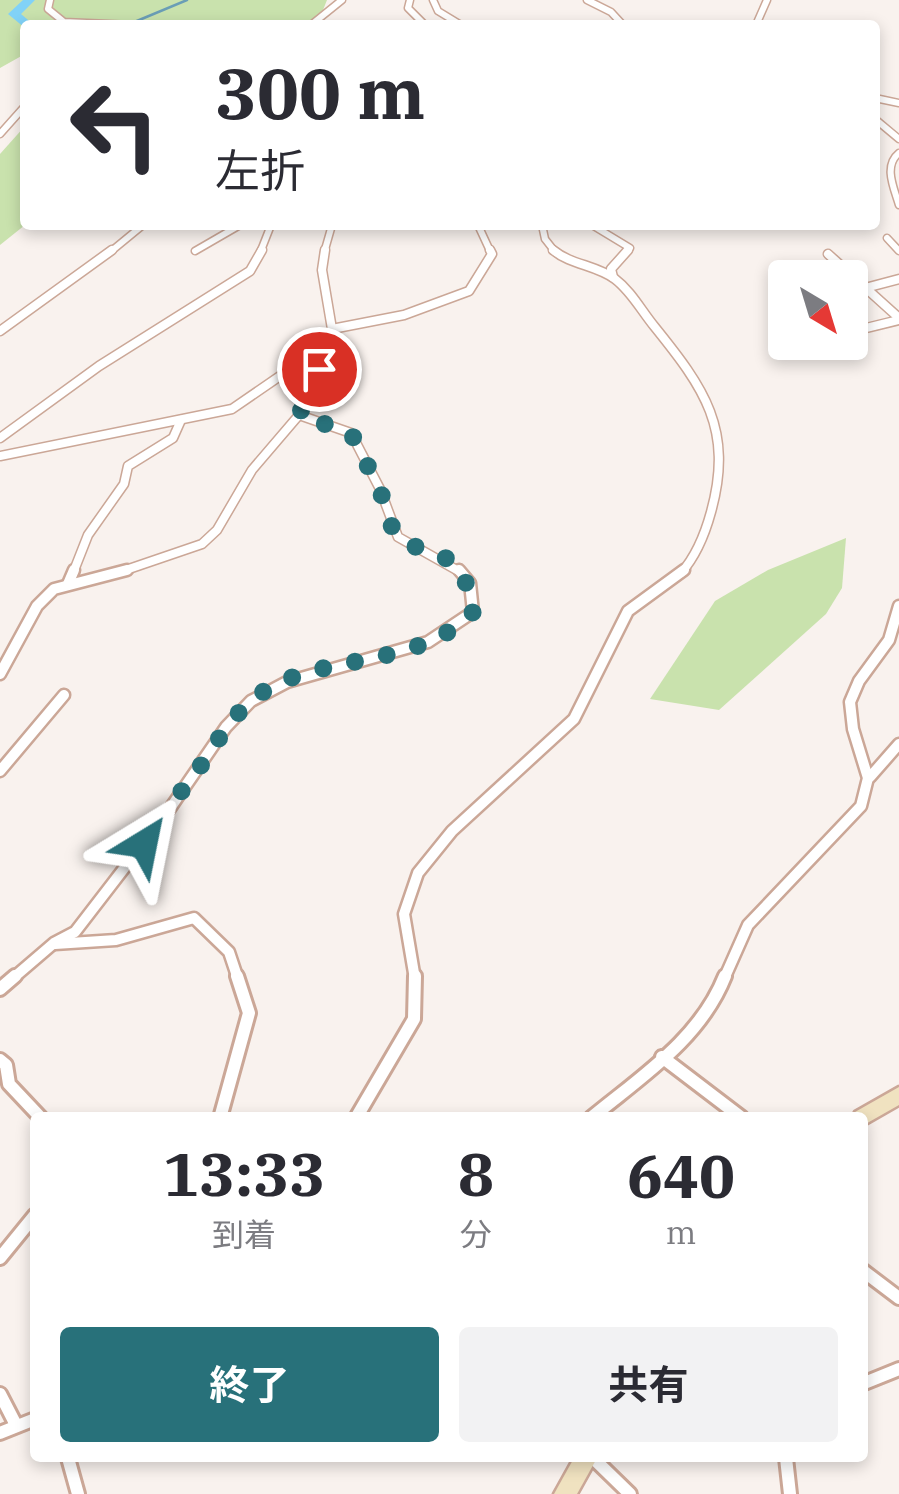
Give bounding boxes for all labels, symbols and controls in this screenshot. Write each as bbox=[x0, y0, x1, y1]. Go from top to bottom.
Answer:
text: 300 m bbox=[215, 47, 425, 138]
icon: left bbox=[50, 60, 180, 190]
text: 左折 bbox=[215, 141, 305, 199]
north arrow bbox=[768, 260, 868, 360]
map controls bbox=[768, 260, 868, 360]
pin bbox=[277, 327, 362, 412]
icon: arrive bbox=[292, 342, 347, 397]
position arrow bbox=[92, 792, 196, 896]
text: 13:33 bbox=[163, 1134, 325, 1213]
text: 8 bbox=[458, 1134, 494, 1213]
text: 640 bbox=[627, 1136, 735, 1215]
text: m bbox=[666, 1211, 696, 1253]
text: 到着 bbox=[212, 1213, 276, 1255]
text: 分 bbox=[460, 1213, 492, 1255]
button: 終了 bbox=[60, 1327, 439, 1442]
button: 共有 bbox=[459, 1327, 838, 1442]

